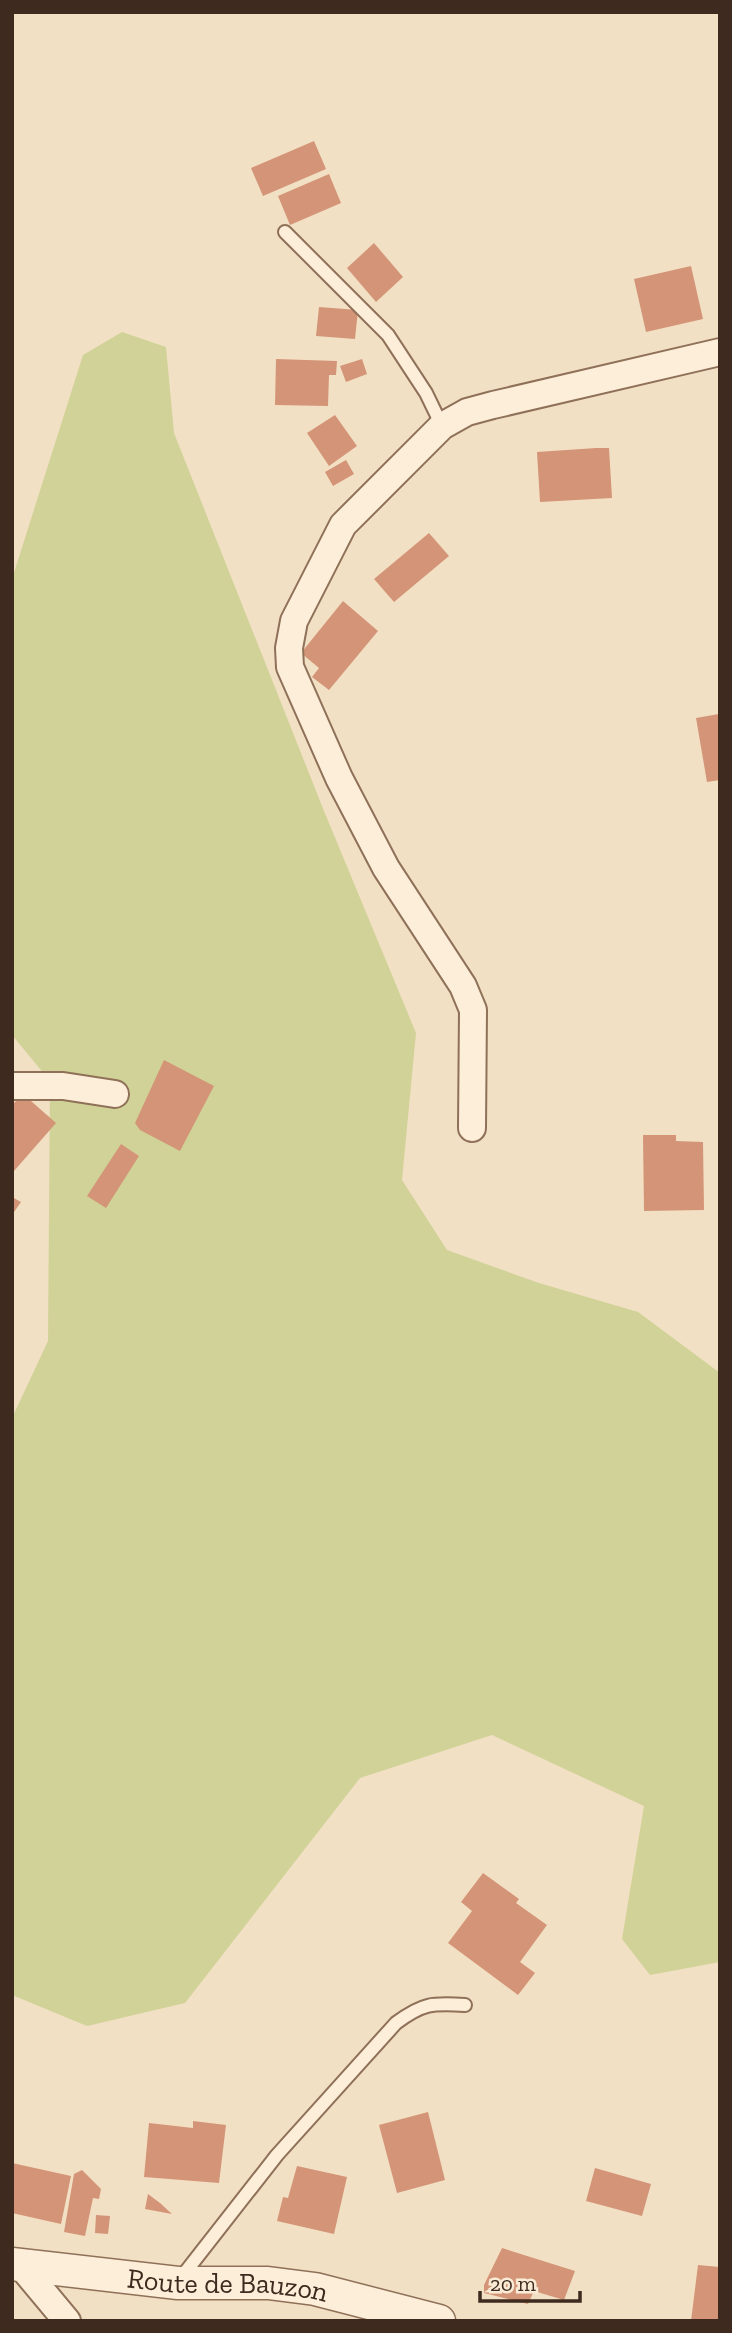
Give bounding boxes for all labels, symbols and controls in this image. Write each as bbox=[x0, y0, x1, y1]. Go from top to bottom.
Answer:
scale bar bbox=[480, 2260, 580, 2304]
street label: Route de Bauzon bbox=[126, 2261, 332, 2309]
text: 20 m bbox=[490, 2271, 536, 2296]

